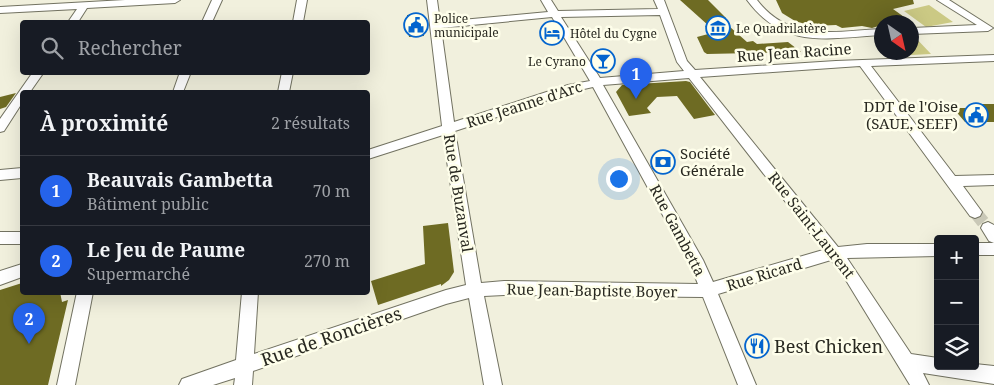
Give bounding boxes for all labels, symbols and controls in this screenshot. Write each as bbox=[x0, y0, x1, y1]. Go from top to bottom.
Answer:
place label: Police municipale bbox=[434, 10, 499, 41]
public building icon: Police municipale bbox=[403, 12, 429, 38]
museum icon: Le Quadrilatère bbox=[705, 15, 731, 41]
north arrow bbox=[874, 15, 919, 60]
search box bbox=[20, 20, 370, 75]
hotel icon: Hôtel du Cygne bbox=[539, 20, 565, 46]
place label: Le Quadrilatère bbox=[736, 20, 826, 37]
place label: Hôtel du Cygne bbox=[570, 25, 657, 42]
icon: search bbox=[38, 34, 66, 62]
text: Rechercher bbox=[78, 35, 182, 61]
street label: Rue Jean Racine bbox=[736, 38, 852, 66]
bar icon: Le Cyrano bbox=[590, 48, 616, 74]
place label: Le Cyrano bbox=[528, 53, 586, 70]
pin: 1 bbox=[620, 58, 652, 99]
street label: Rue Jeanne d'Arc bbox=[463, 76, 585, 132]
place label: DDT de l'Oise (SAUE, SEEF) bbox=[864, 96, 958, 133]
public building icon: DDT de l'Oise (SAUE, SEEF) bbox=[963, 102, 989, 128]
text: À proximité bbox=[40, 109, 168, 137]
text: 2 résultats bbox=[271, 112, 350, 134]
street label: Rue de Buzanval bbox=[440, 133, 478, 254]
place label: Société Générale bbox=[680, 143, 744, 180]
bank icon: Société Générale bbox=[650, 149, 676, 175]
your location bbox=[606, 166, 632, 192]
text: Beauvais Gambetta bbox=[87, 167, 273, 193]
street label: Rue Saint-Laurent bbox=[764, 168, 860, 282]
text: 1 bbox=[51, 180, 61, 202]
text: 70 m bbox=[313, 180, 350, 202]
street label: Rue Gambetta bbox=[645, 181, 711, 279]
text: Bâtiment public bbox=[87, 193, 209, 215]
map controls bbox=[934, 235, 979, 370]
button: + bbox=[934, 235, 979, 280]
text: Le Jeu de Paume bbox=[87, 237, 245, 263]
text: 2 bbox=[51, 250, 61, 272]
text: 270 m bbox=[304, 250, 350, 272]
street label: Rue Ricard bbox=[724, 253, 804, 295]
text: Supermarché bbox=[87, 263, 190, 285]
street label: Rue Jean-Baptiste Boyer bbox=[506, 279, 678, 301]
button: − bbox=[934, 280, 979, 325]
street label: Rue de Roncières bbox=[258, 301, 404, 371]
pin: 2 bbox=[13, 303, 45, 344]
button: layers bbox=[934, 325, 979, 370]
restaurant icon: Best Chicken bbox=[744, 333, 770, 359]
place label: Best Chicken bbox=[774, 334, 883, 358]

